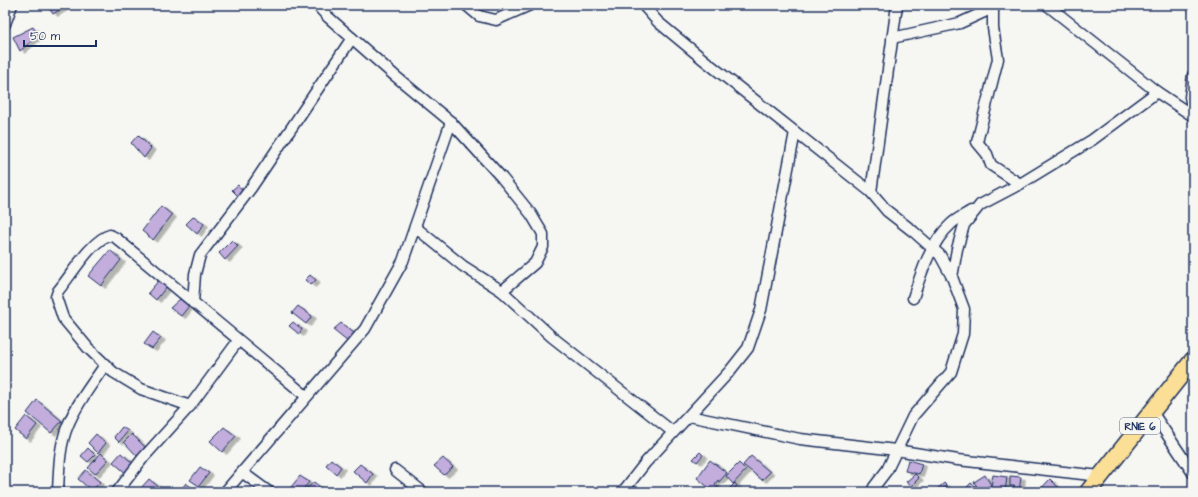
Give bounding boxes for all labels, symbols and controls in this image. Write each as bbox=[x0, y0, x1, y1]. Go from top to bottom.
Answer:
scale bar bbox=[24, 22, 96, 48]
text: 50 m bbox=[30, 28, 61, 45]
road number: RNIE 6 bbox=[1120, 418, 1160, 434]

